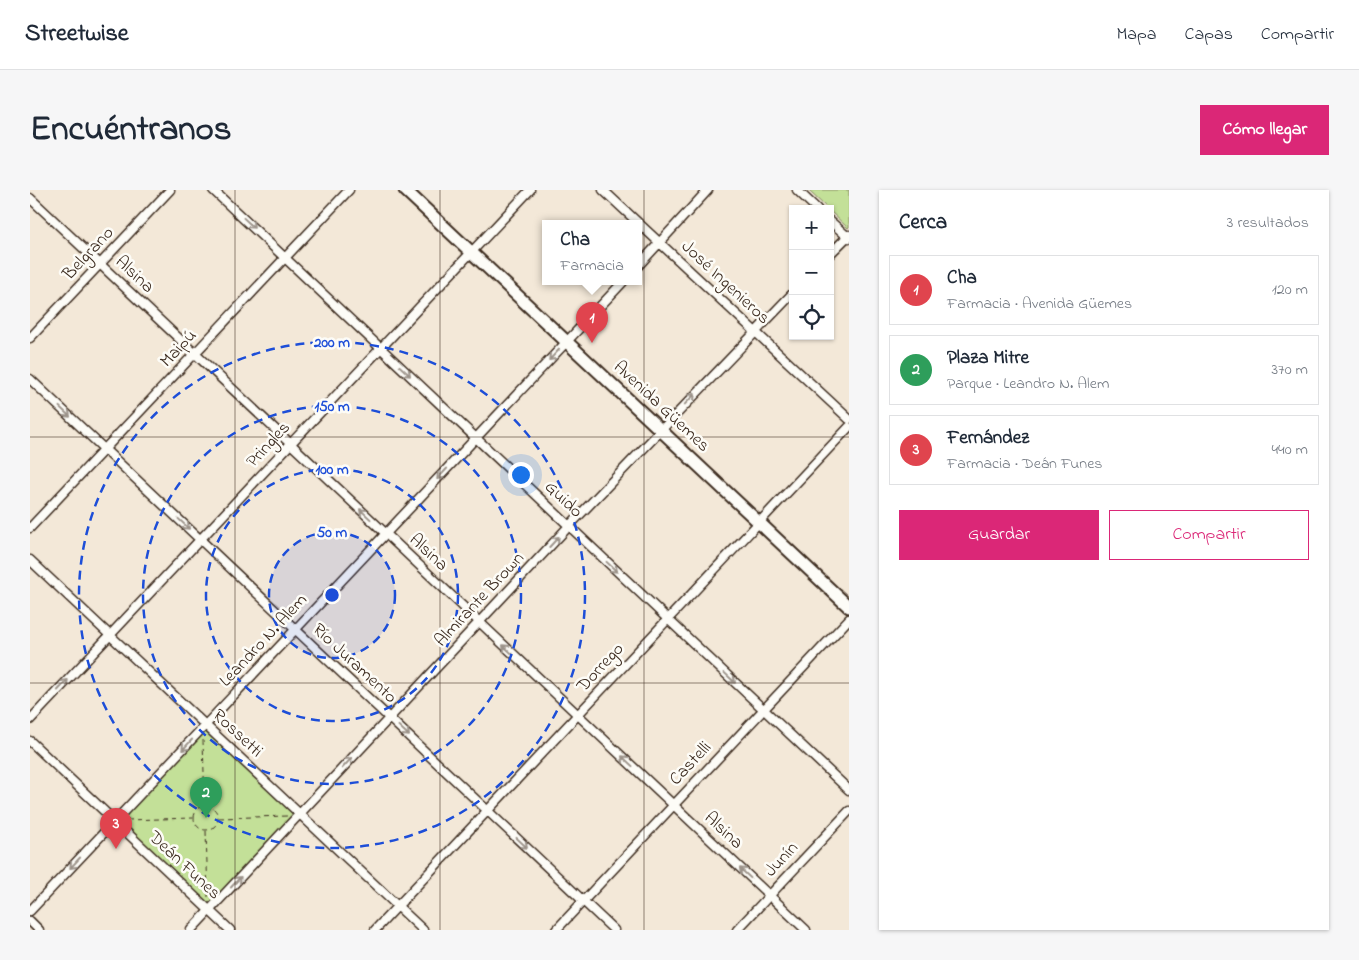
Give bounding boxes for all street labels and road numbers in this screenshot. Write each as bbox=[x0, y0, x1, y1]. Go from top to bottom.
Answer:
street label: Belgrano bbox=[57, 221, 121, 288]
street label: José Ingenieros bbox=[674, 235, 775, 332]
street label: Alsina bbox=[109, 250, 159, 300]
street label: Maipú bbox=[155, 324, 203, 374]
street label: Avenida Güemes bbox=[607, 355, 715, 459]
street label: Pringles bbox=[241, 416, 298, 475]
street label: Guido bbox=[538, 475, 588, 525]
street label: Alsina bbox=[403, 528, 453, 578]
street label: Almirante Brown bbox=[429, 546, 531, 653]
street label: Leandro N. Alem bbox=[214, 588, 314, 694]
street label: Río Juramento bbox=[306, 618, 402, 710]
street label: Dorrego bbox=[571, 637, 631, 700]
street label: Rossetti bbox=[206, 704, 268, 764]
street label: Castelli bbox=[664, 736, 718, 792]
street label: Alsina bbox=[698, 806, 748, 856]
street label: Deán Funes bbox=[141, 825, 226, 906]
street label: Junín bbox=[759, 836, 805, 883]

